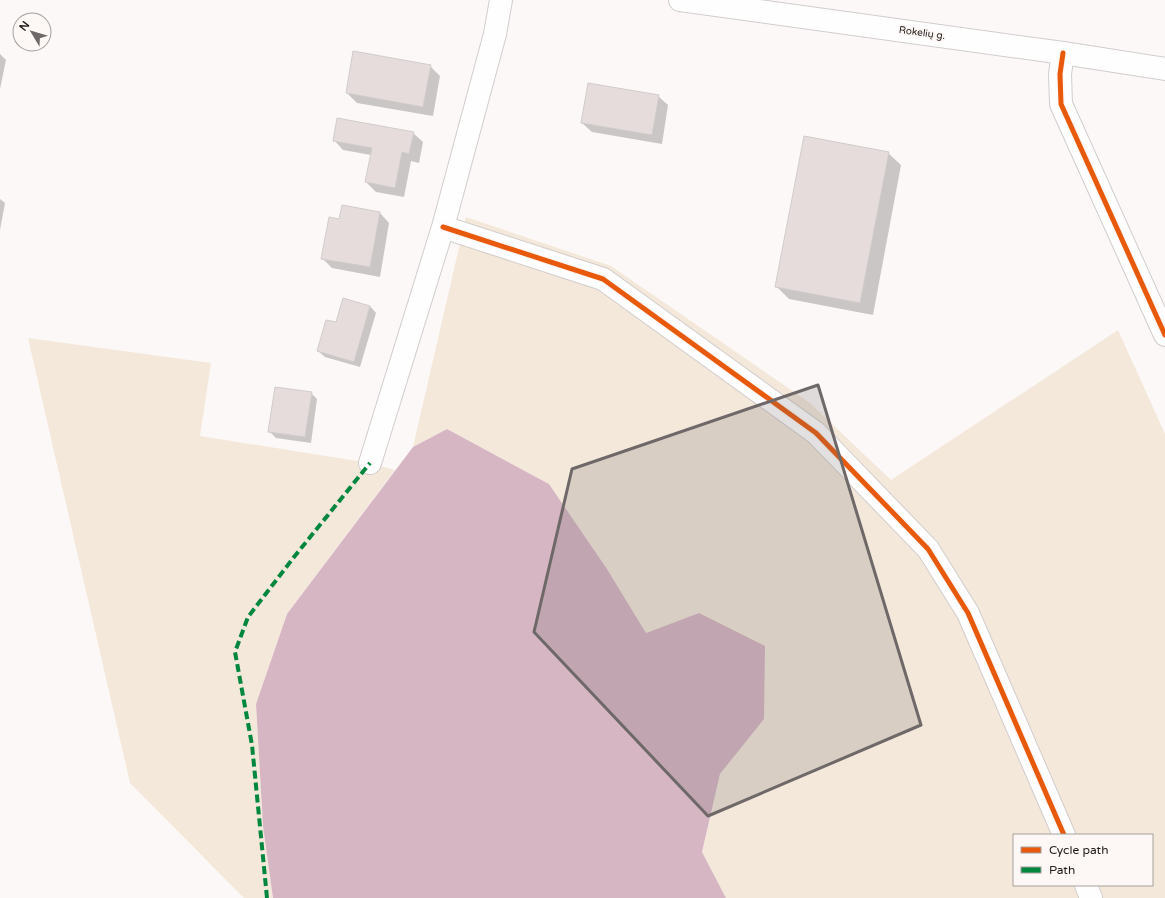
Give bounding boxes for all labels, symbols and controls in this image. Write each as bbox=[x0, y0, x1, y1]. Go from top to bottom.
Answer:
north arrow bbox=[12, 12, 52, 52]
text: N bbox=[17, 19, 32, 34]
street label: Rokelių g. bbox=[898, 24, 946, 42]
legend bbox=[1013, 834, 1153, 886]
text: Cycle path bbox=[1049, 843, 1108, 857]
text: Path bbox=[1049, 863, 1075, 877]

